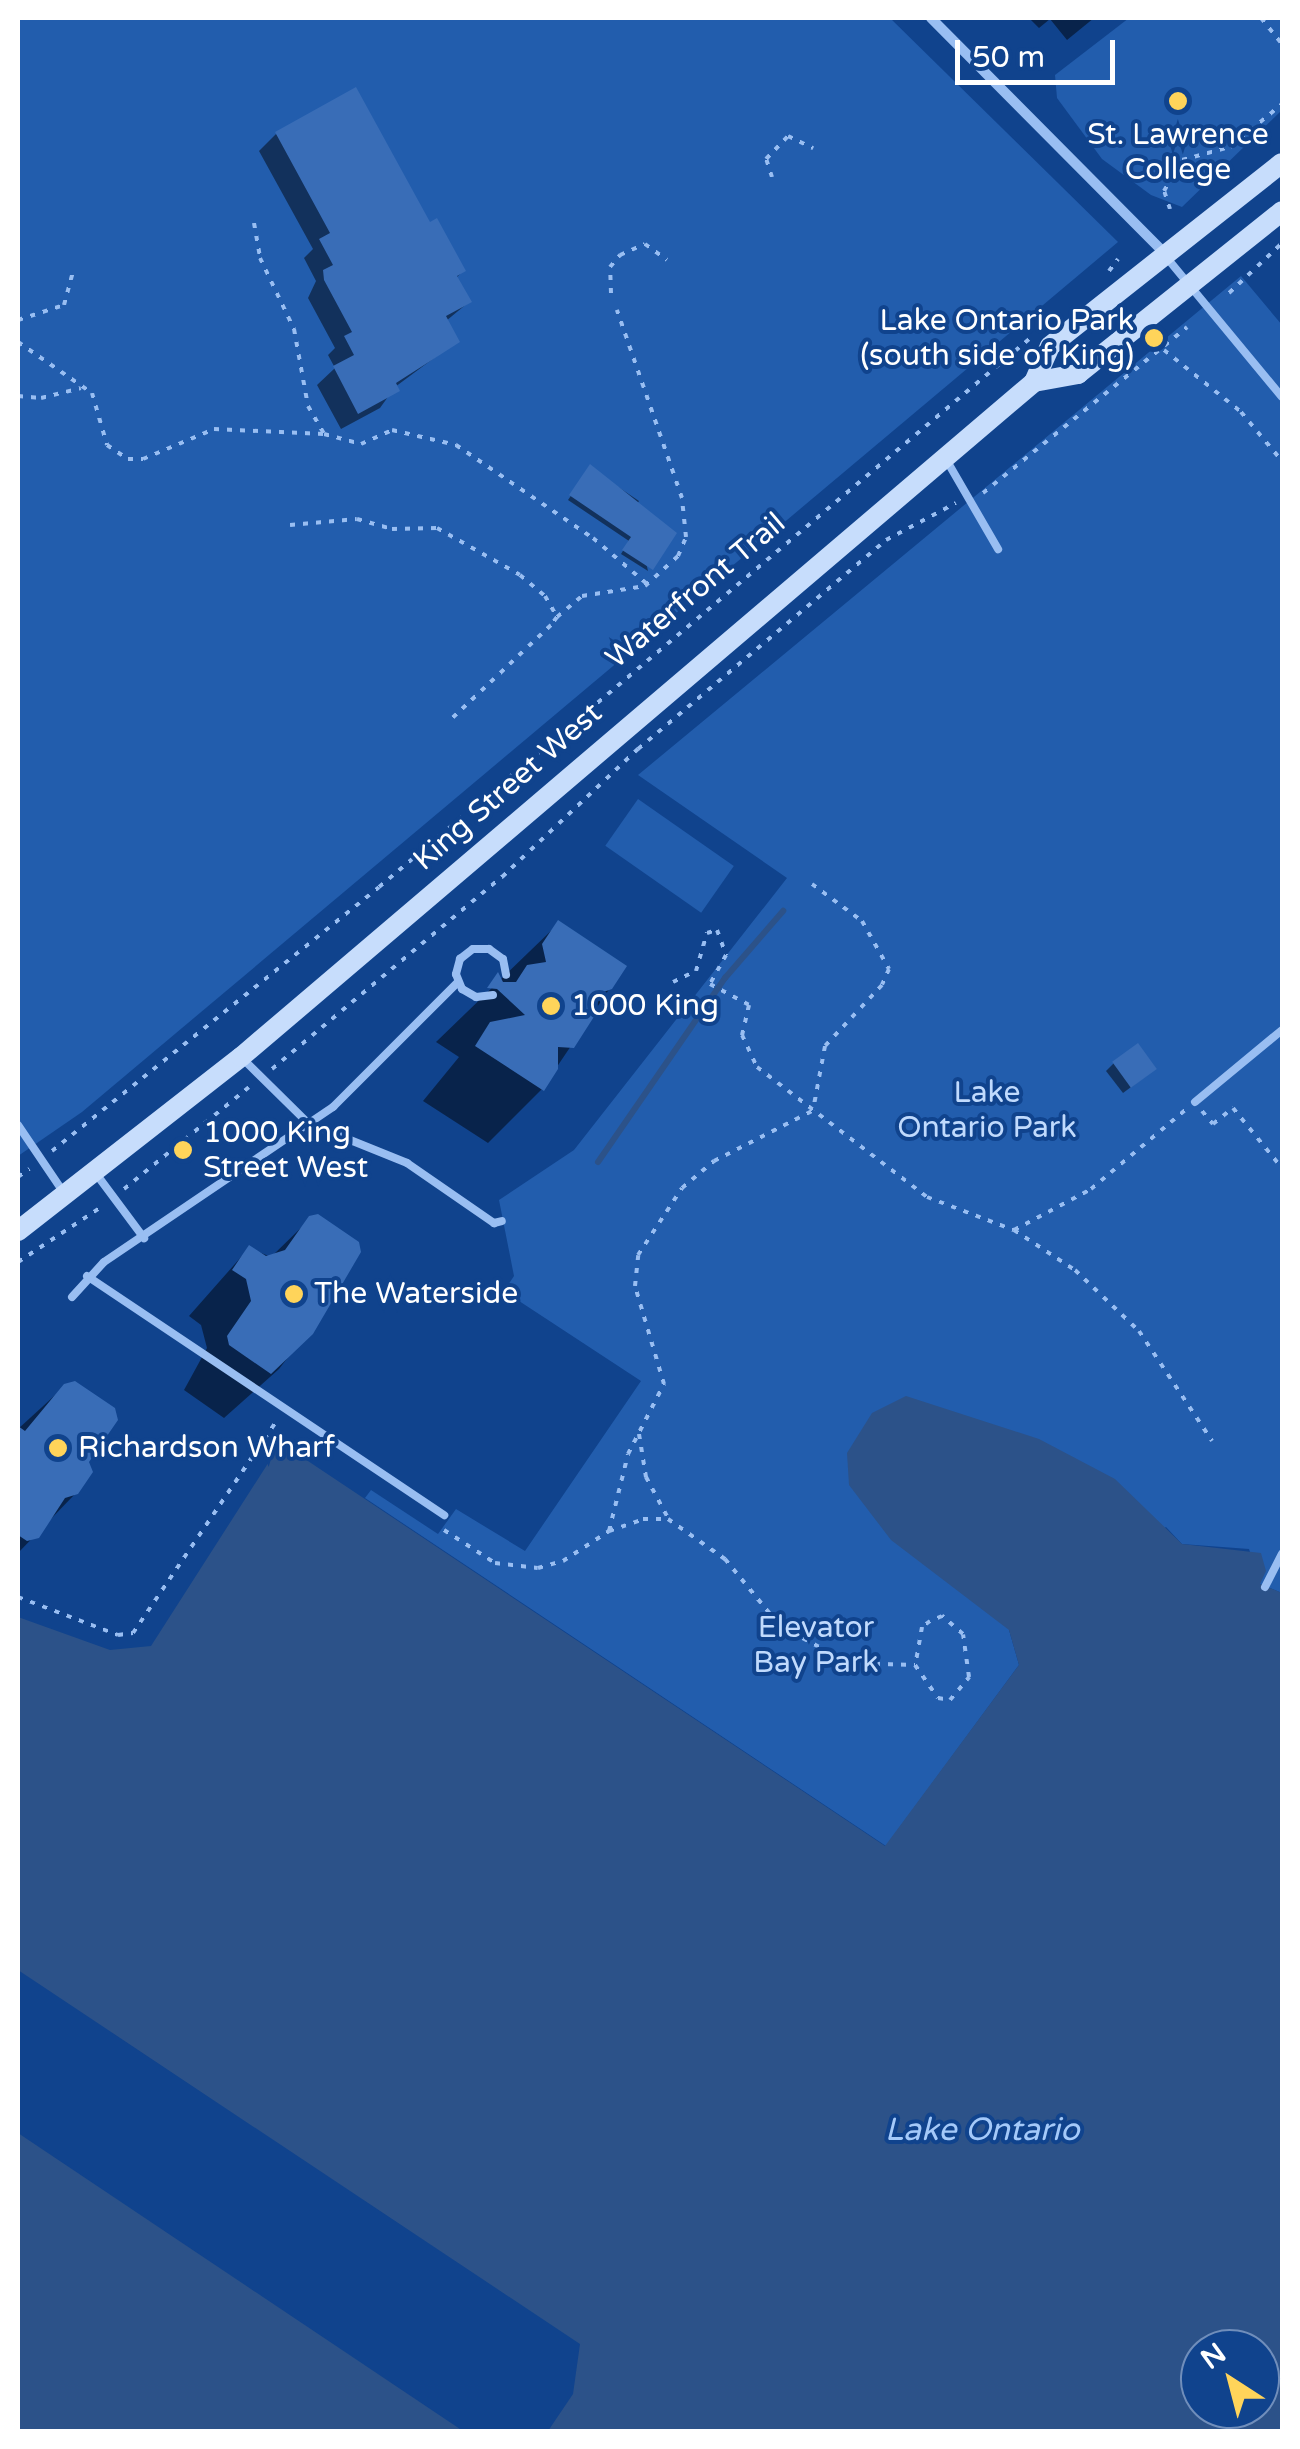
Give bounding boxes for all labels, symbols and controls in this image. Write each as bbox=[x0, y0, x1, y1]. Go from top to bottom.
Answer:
scale bar bbox=[960, 20, 1120, 82]
text: 50 m bbox=[972, 39, 1045, 76]
marker: St. Lawrence College bbox=[1167, 90, 1189, 112]
place label: St. Lawrence College bbox=[1087, 117, 1269, 188]
place label: Lake Ontario Park (south side of King) bbox=[860, 303, 1134, 374]
marker: Lake Ontario Park (south side of King) bbox=[1143, 327, 1165, 349]
street label: Waterfront Trail bbox=[599, 506, 793, 676]
street label: King Street West bbox=[406, 695, 610, 879]
place label: 1000 King bbox=[571, 988, 719, 1024]
marker: 1000 King bbox=[540, 995, 562, 1017]
park label: Lake Ontario Park bbox=[897, 1075, 1077, 1146]
place label: 1000 King Street West bbox=[203, 1115, 368, 1186]
marker: 1000 King Street West bbox=[172, 1139, 194, 1161]
place label: The Waterside bbox=[314, 1276, 518, 1312]
marker: The Waterside bbox=[283, 1283, 305, 1305]
place label: Richardson Wharf bbox=[78, 1430, 335, 1466]
marker: Richardson Wharf bbox=[47, 1437, 69, 1459]
park label: Elevator Bay Park bbox=[753, 1610, 879, 1680]
water label: Lake Ontario bbox=[885, 2111, 1079, 2149]
north arrow bbox=[1180, 2329, 1280, 2429]
text: N bbox=[1194, 2336, 1233, 2377]

